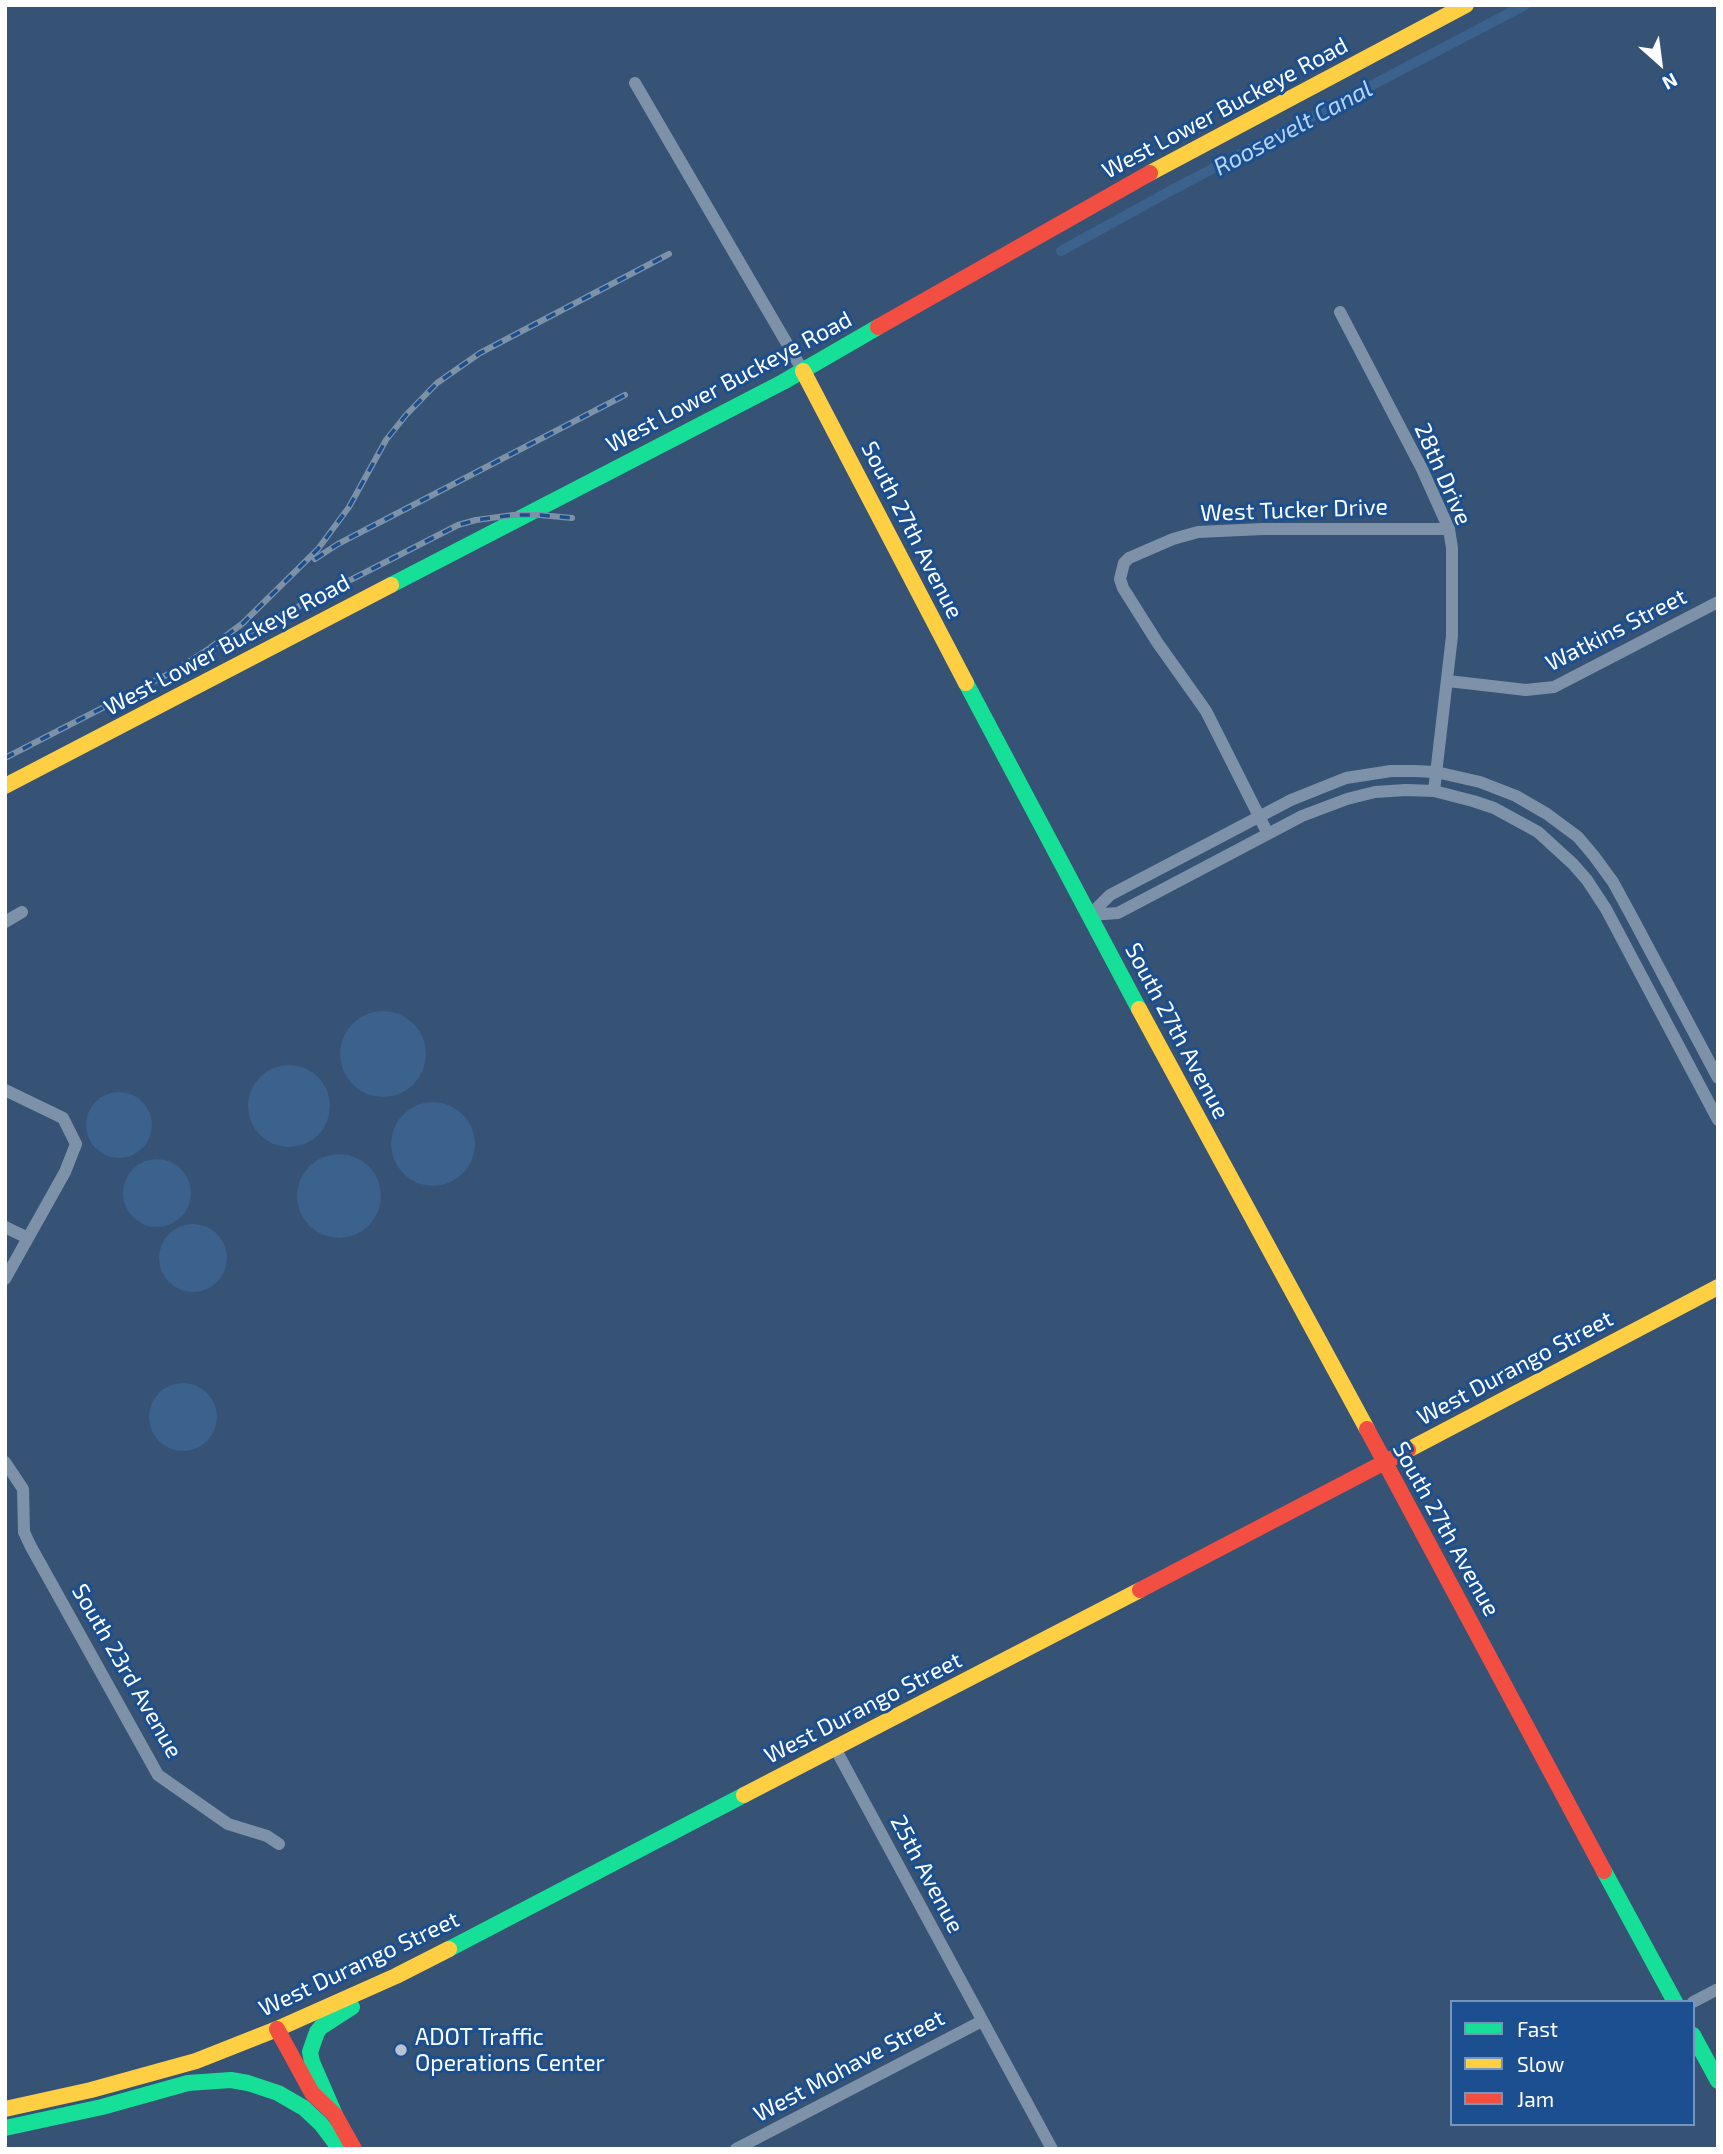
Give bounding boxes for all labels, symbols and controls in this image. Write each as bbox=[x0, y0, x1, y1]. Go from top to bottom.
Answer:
north arrow bbox=[1625, 28, 1695, 98]
street label: West Lower Buckeye Road bbox=[1097, 31, 1353, 185]
text: N bbox=[1659, 69, 1682, 95]
water label: Roosevelt Canal bbox=[1209, 74, 1377, 182]
street label: West Lower Buckeye Road bbox=[601, 305, 857, 459]
street label: 28th Drive bbox=[1408, 419, 1478, 529]
street label: South 27th Avenue bbox=[855, 437, 969, 623]
street label: West Tucker Drive bbox=[1200, 493, 1388, 527]
street label: West Lower Buckeye Road bbox=[99, 568, 355, 722]
street label: Watkins Street bbox=[1541, 583, 1691, 677]
street label: South 27th Avenue bbox=[1119, 938, 1235, 1124]
street label: West Durango Street bbox=[1412, 1305, 1618, 1431]
street label: South 27th Avenue bbox=[1387, 1437, 1505, 1621]
street label: South 23rd Avenue bbox=[66, 1579, 188, 1763]
street label: West Durango Street bbox=[760, 1646, 966, 1770]
street label: 25th Avenue bbox=[884, 1810, 970, 1938]
street label: West Durango Street bbox=[254, 1905, 464, 2023]
legend bbox=[1450, 2000, 1695, 2126]
street label: West Mohave Street bbox=[749, 2004, 949, 2128]
text: Fast bbox=[1517, 2016, 1558, 2041]
place label: ADOT Traffic Operations Center bbox=[415, 2023, 605, 2077]
marker: ADOT Traffic Operations Center bbox=[393, 2042, 409, 2058]
text: Slow bbox=[1517, 2051, 1564, 2076]
text: Jam bbox=[1517, 2086, 1554, 2111]

